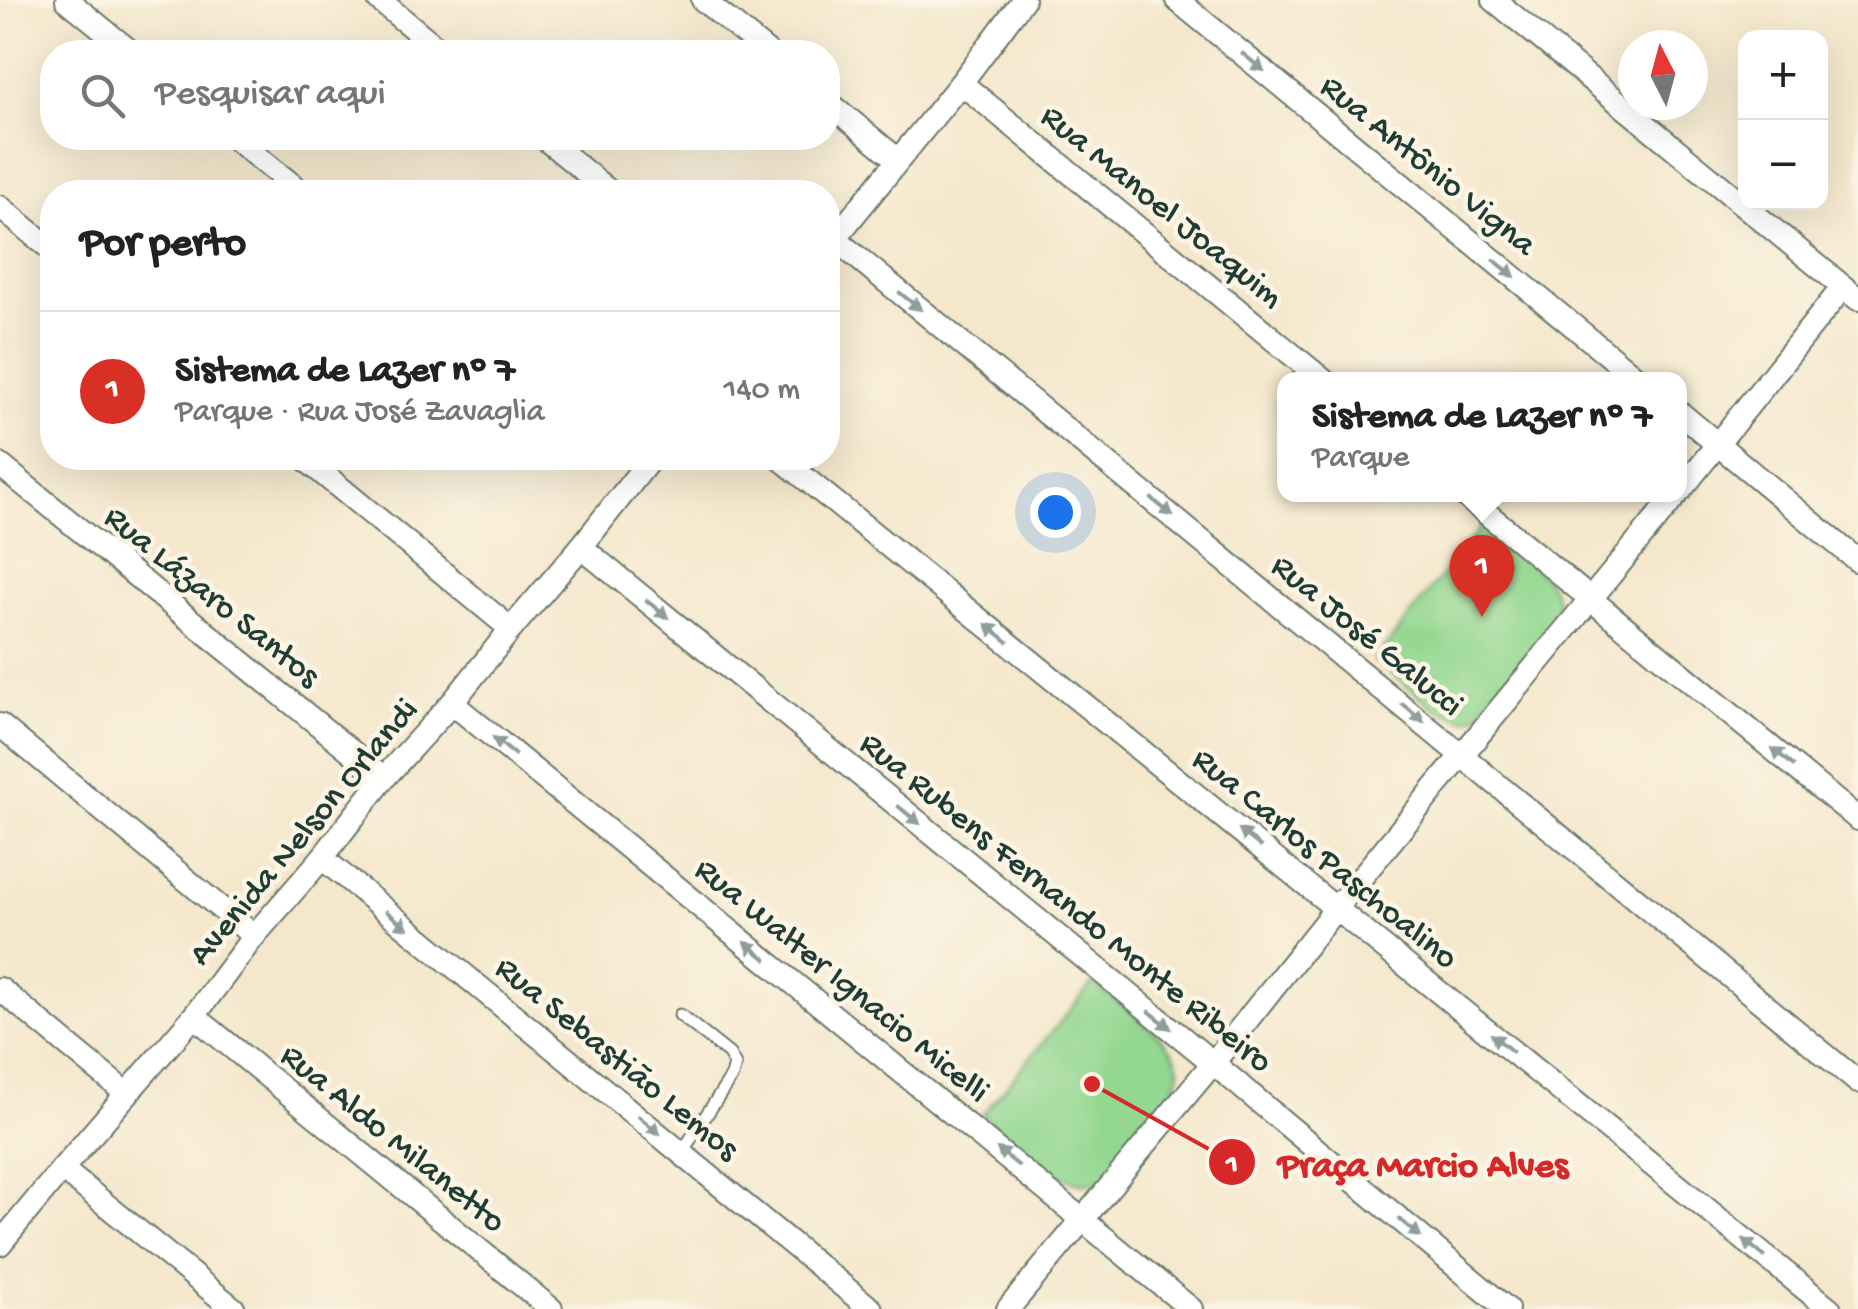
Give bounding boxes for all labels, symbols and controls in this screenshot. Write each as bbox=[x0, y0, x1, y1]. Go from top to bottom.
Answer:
north arrow bbox=[1618, 30, 1708, 120]
map controls bbox=[1738, 30, 1828, 210]
button: + bbox=[1738, 30, 1828, 120]
search box bbox=[40, 40, 840, 150]
one-way arrow bbox=[1240, 51, 1265, 72]
icon: search bbox=[75, 68, 130, 123]
street label: Rua Antônio Vigna bbox=[1310, 68, 1544, 268]
text: Pesquisar aqui bbox=[155, 73, 386, 117]
street label: Rua Manoel Joaquim bbox=[1031, 98, 1291, 319]
button: − bbox=[1738, 120, 1828, 210]
text: Por perto bbox=[80, 221, 246, 270]
one-way arrow bbox=[1491, 257, 1516, 278]
one-way arrow bbox=[898, 290, 923, 311]
text: Sistema de Lazer nº 7 bbox=[175, 350, 515, 394]
text: 1 bbox=[106, 372, 119, 410]
text: 140 m bbox=[723, 372, 800, 410]
popup bbox=[1277, 372, 1687, 502]
text: Parque · Rua José Zavaglia bbox=[175, 394, 544, 432]
text: Sistema de Lazer nº 7 bbox=[1312, 396, 1652, 440]
text: Parque bbox=[1312, 440, 1409, 478]
your location bbox=[1030, 487, 1081, 538]
one-way arrow bbox=[1149, 496, 1174, 517]
street label: Rua Lázaro Santos bbox=[94, 499, 328, 699]
pin: 1 bbox=[1450, 534, 1514, 617]
street label: Rua José Galucci bbox=[1261, 547, 1470, 727]
one-way arrow bbox=[644, 598, 669, 619]
one-way arrow bbox=[985, 623, 1010, 644]
street label: Avenida Nelson Orlandi bbox=[181, 691, 429, 976]
one-way arrow bbox=[1400, 702, 1425, 724]
street label: Rua Rubens Fernando Monte Ribeiro bbox=[850, 725, 1279, 1084]
one-way arrow bbox=[492, 736, 517, 757]
street label: Rua Carlos Paschoalino bbox=[1182, 740, 1465, 980]
one-way arrow bbox=[1770, 747, 1795, 768]
one-way arrow bbox=[896, 804, 921, 825]
one-way arrow bbox=[1237, 828, 1262, 849]
street label: Rua Walter Ignacio Micelli bbox=[685, 851, 996, 1114]
one-way arrow bbox=[385, 909, 410, 930]
one-way arrow bbox=[744, 941, 769, 963]
street label: Rua Sebastião Lemos bbox=[485, 949, 747, 1172]
one-way arrow bbox=[1148, 1009, 1173, 1030]
one-way arrow bbox=[1489, 1033, 1515, 1054]
street label: Rua Aldo Milanetto bbox=[271, 1037, 513, 1244]
one-way arrow bbox=[636, 1114, 661, 1135]
callout: Praça Marcio Alves bbox=[1207, 1128, 1588, 1196]
text: Praça Marcio Alves bbox=[1276, 1146, 1570, 1190]
one-way arrow bbox=[995, 1147, 1020, 1168]
text: 1 bbox=[1225, 1149, 1238, 1184]
one-way arrow bbox=[1398, 1217, 1423, 1238]
one-way arrow bbox=[1742, 1238, 1767, 1259]

